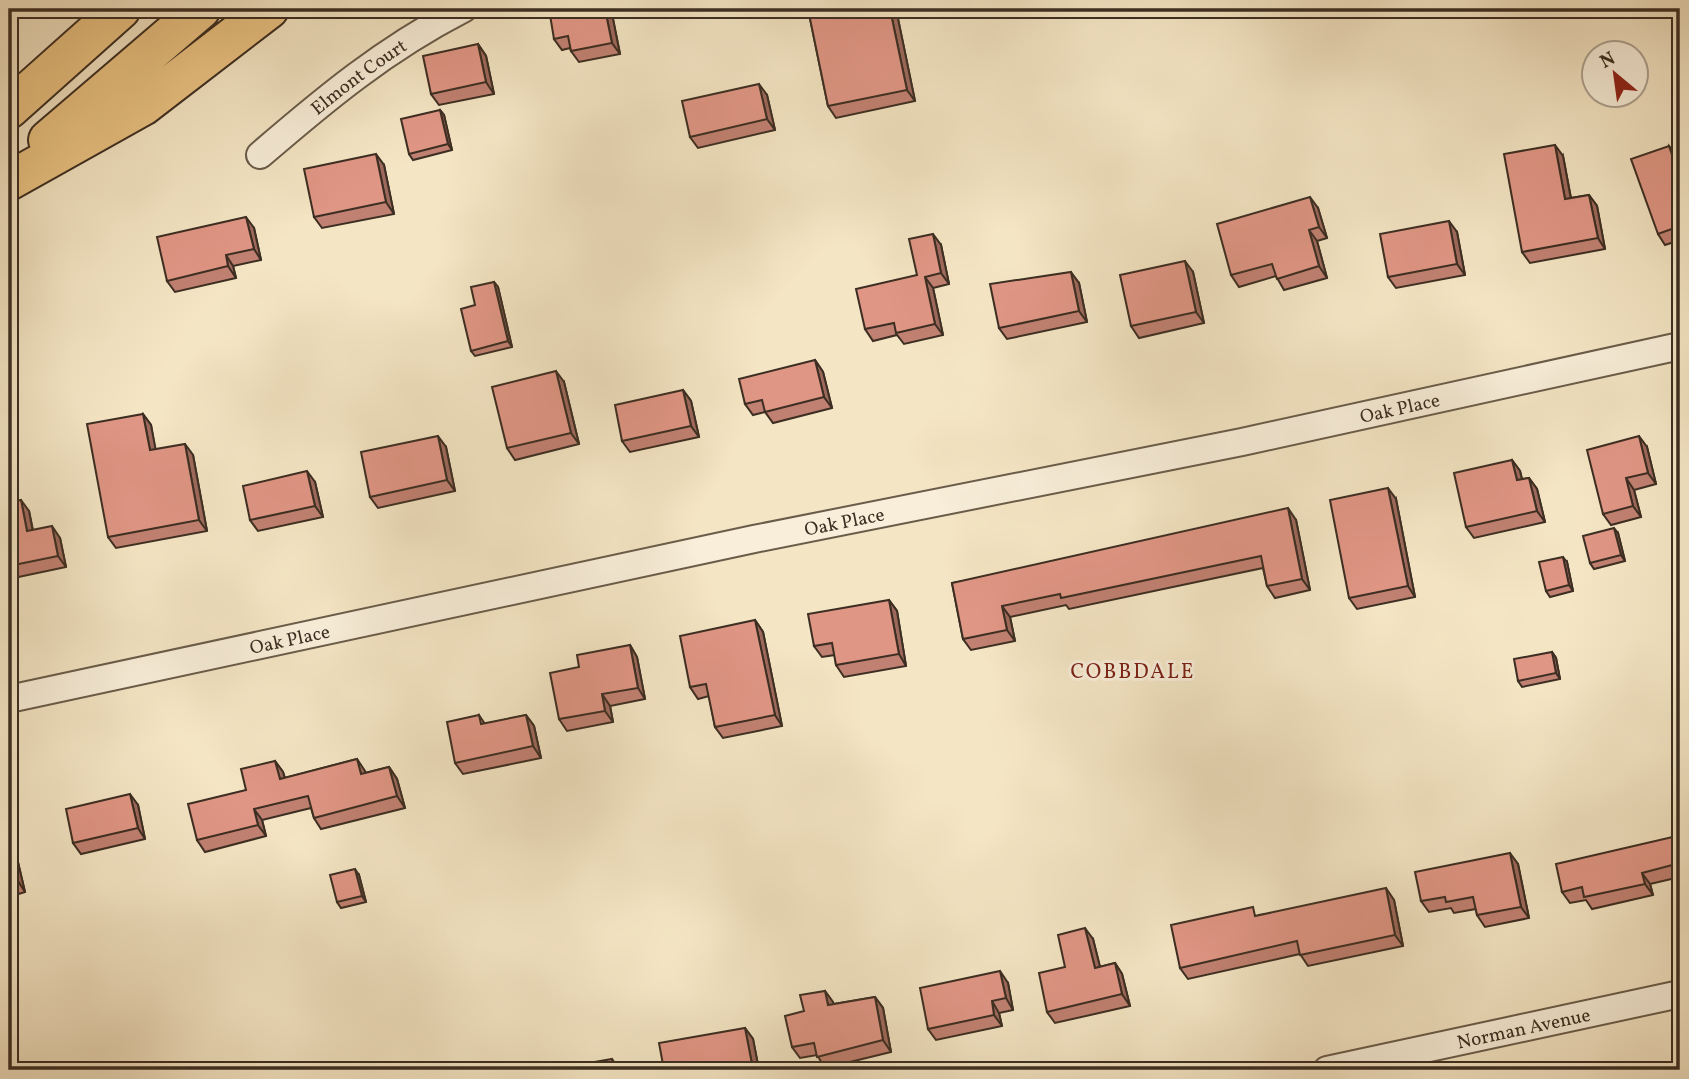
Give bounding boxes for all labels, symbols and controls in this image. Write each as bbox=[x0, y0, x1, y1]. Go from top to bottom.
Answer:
street label: Elmont Court bbox=[306, 33, 413, 122]
north arrow bbox=[1580, 38, 1650, 108]
text: N bbox=[1595, 46, 1620, 76]
street label: Oak Place bbox=[1358, 388, 1443, 431]
street label: Oak Place bbox=[802, 502, 887, 544]
street label: Oak Place bbox=[248, 619, 332, 662]
district label: COBBDALE bbox=[1071, 658, 1195, 687]
street label: Norman Avenue bbox=[1455, 1003, 1593, 1057]

